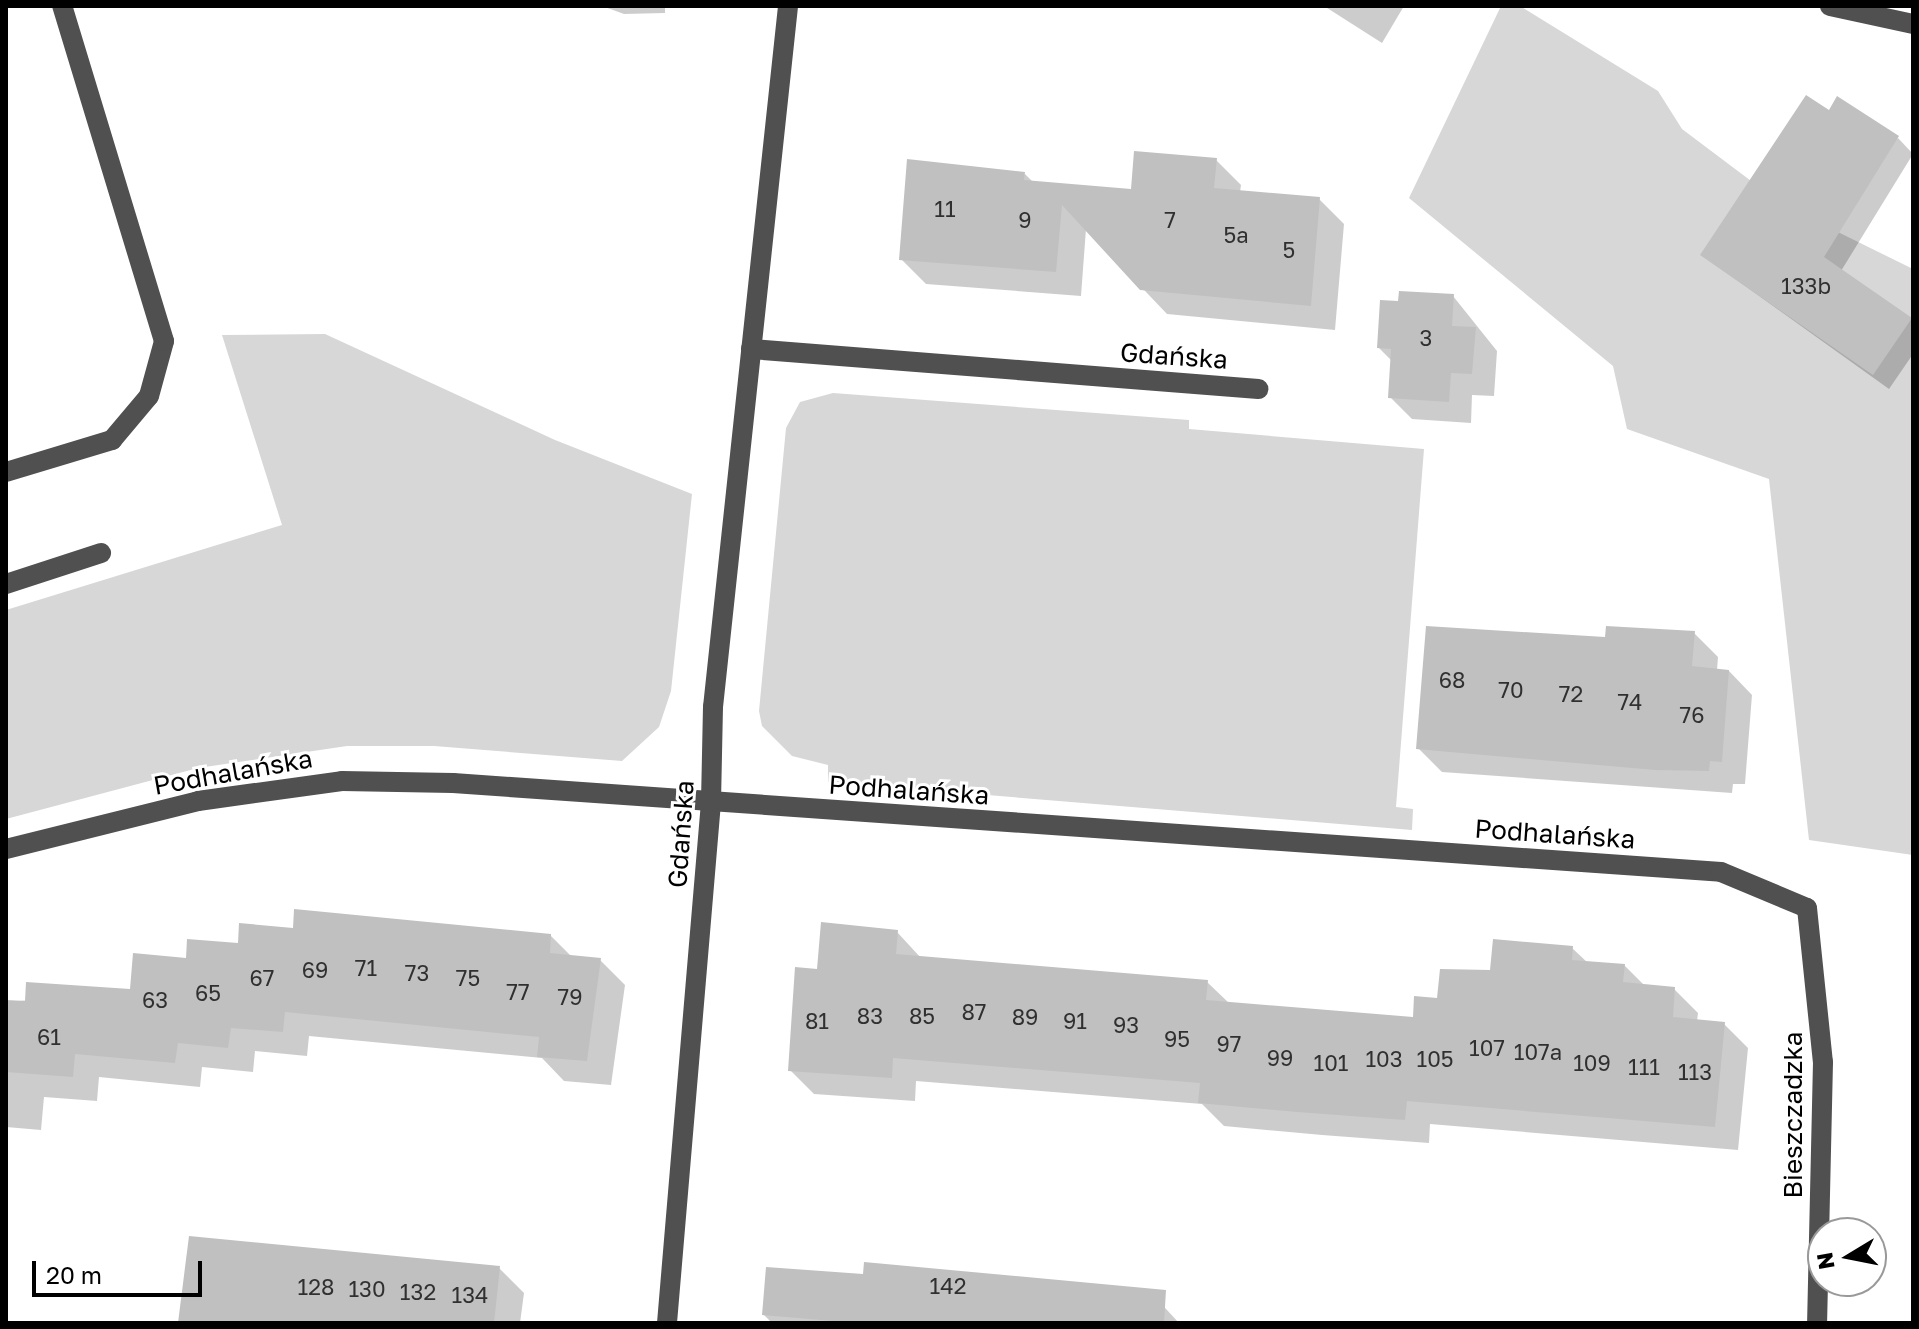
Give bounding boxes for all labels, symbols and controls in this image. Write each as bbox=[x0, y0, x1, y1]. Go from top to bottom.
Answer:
house number: 11 bbox=[934, 196, 956, 222]
house number: 9 bbox=[1018, 207, 1032, 233]
house number: 7 bbox=[1164, 207, 1176, 233]
house number: 5a bbox=[1223, 222, 1249, 248]
house number: 5 bbox=[1283, 237, 1295, 263]
house number: 133b bbox=[1781, 273, 1831, 299]
house number: 3 bbox=[1420, 325, 1432, 351]
street label: Gdańska bbox=[1119, 337, 1229, 375]
house number: 68 bbox=[1439, 667, 1465, 693]
house number: 70 bbox=[1498, 677, 1524, 703]
house number: 72 bbox=[1559, 681, 1583, 707]
house number: 74 bbox=[1617, 689, 1643, 715]
house number: 76 bbox=[1680, 702, 1704, 728]
street label: Podhalańska bbox=[151, 743, 315, 801]
street label: Podhalańska bbox=[828, 769, 990, 811]
street label: Gdańska bbox=[662, 779, 700, 889]
street label: Podhalańska bbox=[1474, 813, 1636, 855]
house number: 71 bbox=[355, 955, 377, 981]
house number: 69 bbox=[302, 957, 328, 983]
house number: 73 bbox=[405, 960, 429, 986]
house number: 67 bbox=[250, 965, 274, 991]
house number: 75 bbox=[456, 965, 480, 991]
house number: 77 bbox=[506, 979, 530, 1005]
house number: 65 bbox=[195, 980, 221, 1006]
house number: 79 bbox=[558, 984, 582, 1010]
house number: 63 bbox=[142, 987, 168, 1013]
house number: 87 bbox=[961, 999, 987, 1025]
house number: 83 bbox=[857, 1003, 883, 1029]
house number: 85 bbox=[909, 1003, 935, 1029]
house number: 89 bbox=[1012, 1004, 1038, 1030]
house number: 81 bbox=[805, 1008, 829, 1034]
house number: 91 bbox=[1063, 1008, 1087, 1034]
house number: 93 bbox=[1113, 1012, 1139, 1038]
house number: 61 bbox=[37, 1024, 61, 1050]
house number: 95 bbox=[1164, 1026, 1190, 1052]
house number: 97 bbox=[1217, 1031, 1241, 1057]
street label: Bieszczadzka bbox=[1777, 1032, 1809, 1198]
house number: 107 bbox=[1469, 1035, 1505, 1061]
house number: 107a bbox=[1514, 1039, 1562, 1065]
house number: 99 bbox=[1267, 1045, 1293, 1071]
house number: 103 bbox=[1365, 1046, 1403, 1072]
house number: 105 bbox=[1416, 1046, 1454, 1072]
house number: 101 bbox=[1314, 1050, 1348, 1076]
house number: 109 bbox=[1573, 1050, 1611, 1076]
house number: 111 bbox=[1628, 1054, 1660, 1080]
house number: 113 bbox=[1678, 1059, 1712, 1085]
north arrow bbox=[1807, 1217, 1887, 1297]
scale bar bbox=[36, 1245, 206, 1295]
text: N bbox=[1810, 1250, 1840, 1271]
text: 20 m bbox=[46, 1260, 102, 1289]
house number: 142 bbox=[930, 1273, 966, 1299]
house number: 128 bbox=[298, 1274, 334, 1300]
house number: 130 bbox=[348, 1276, 386, 1302]
house number: 132 bbox=[400, 1279, 436, 1305]
house number: 134 bbox=[452, 1282, 488, 1308]

